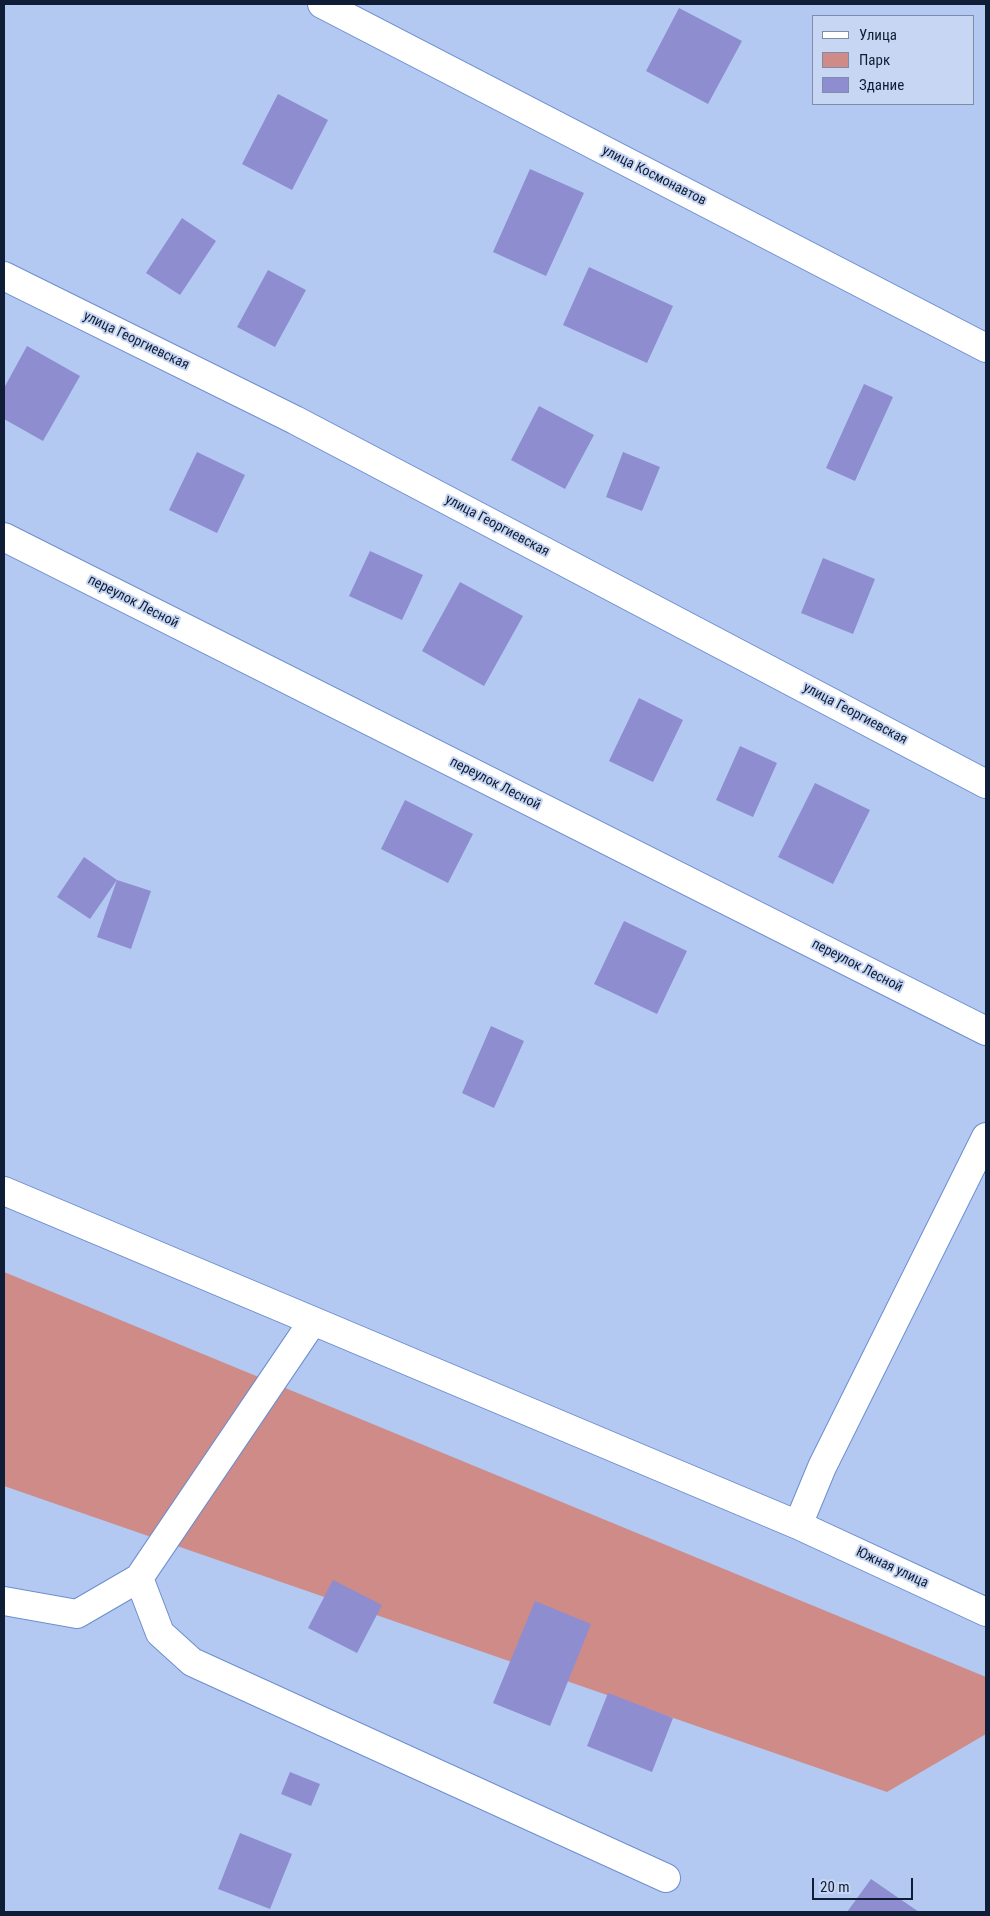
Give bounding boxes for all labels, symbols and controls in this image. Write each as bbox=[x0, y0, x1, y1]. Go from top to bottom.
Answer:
legend bbox=[812, 15, 975, 105]
text: Улица bbox=[859, 26, 897, 44]
text: Парк bbox=[859, 51, 890, 69]
text: Здание bbox=[859, 76, 904, 94]
street label: улица Космонавтов bbox=[599, 142, 709, 210]
street label: улица Георгиевская bbox=[80, 308, 192, 374]
street label: улица Георгиевская bbox=[442, 491, 552, 561]
street label: переулок Лесной bbox=[85, 572, 181, 632]
street label: улица Георгиевская bbox=[800, 679, 910, 749]
street label: переулок Лесной bbox=[447, 754, 543, 814]
street label: переулок Лесной bbox=[809, 936, 905, 996]
street label: Южная улица bbox=[853, 1544, 931, 1592]
scale bar bbox=[815, 1868, 916, 1900]
text: 20 m bbox=[820, 1878, 850, 1896]

